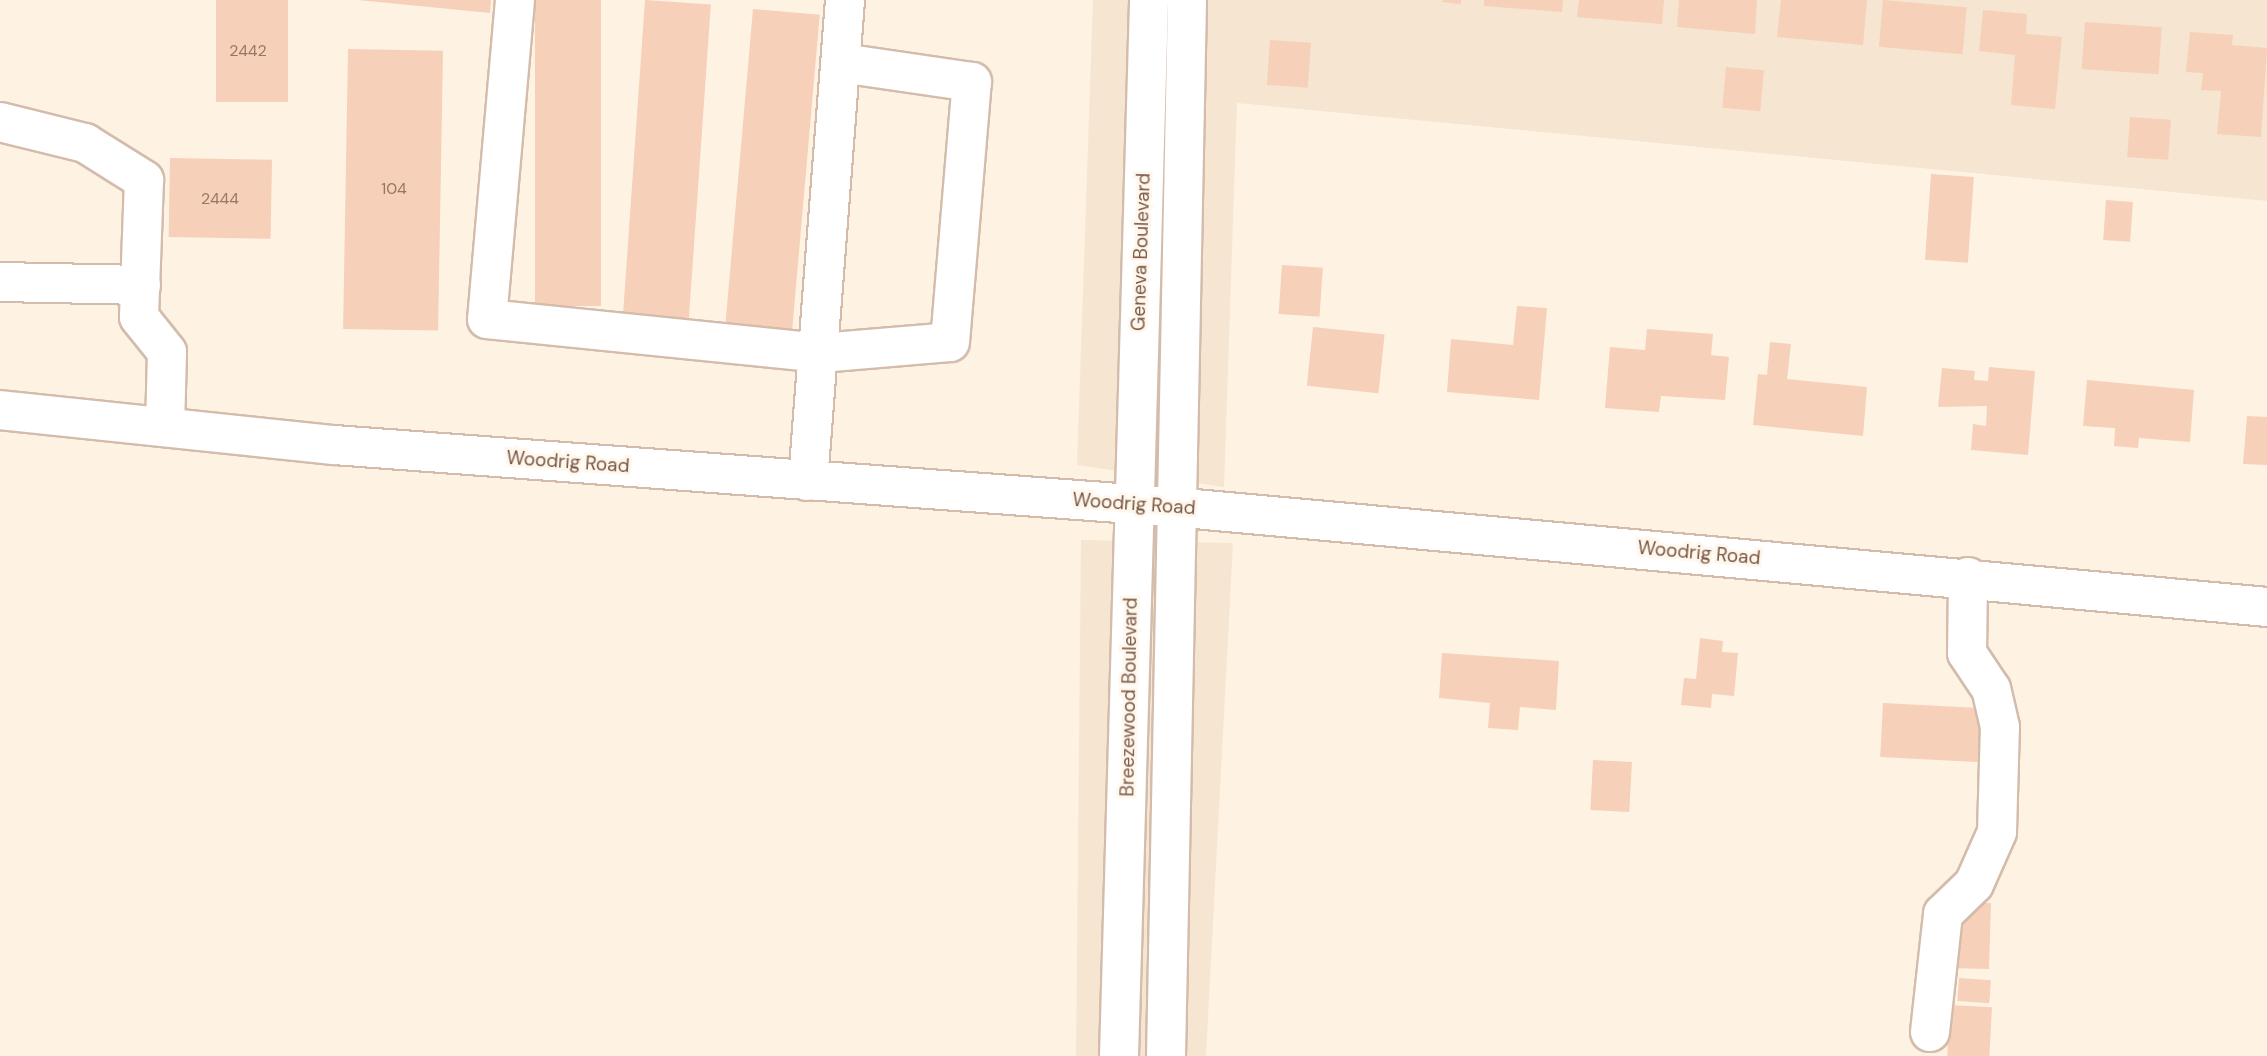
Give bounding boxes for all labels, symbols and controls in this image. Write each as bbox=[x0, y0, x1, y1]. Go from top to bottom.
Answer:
house number: 2442 bbox=[229, 41, 267, 61]
street label: Geneva Boulevard bbox=[1127, 173, 1155, 331]
house number: 104 bbox=[381, 179, 407, 199]
house number: 2444 bbox=[201, 189, 239, 209]
street label: Woodrig Road bbox=[506, 446, 630, 478]
street label: Woodrig Road bbox=[1072, 488, 1196, 520]
street label: Woodrig Road bbox=[1637, 536, 1761, 570]
street label: Breezewood Boulevard bbox=[1116, 597, 1142, 797]

